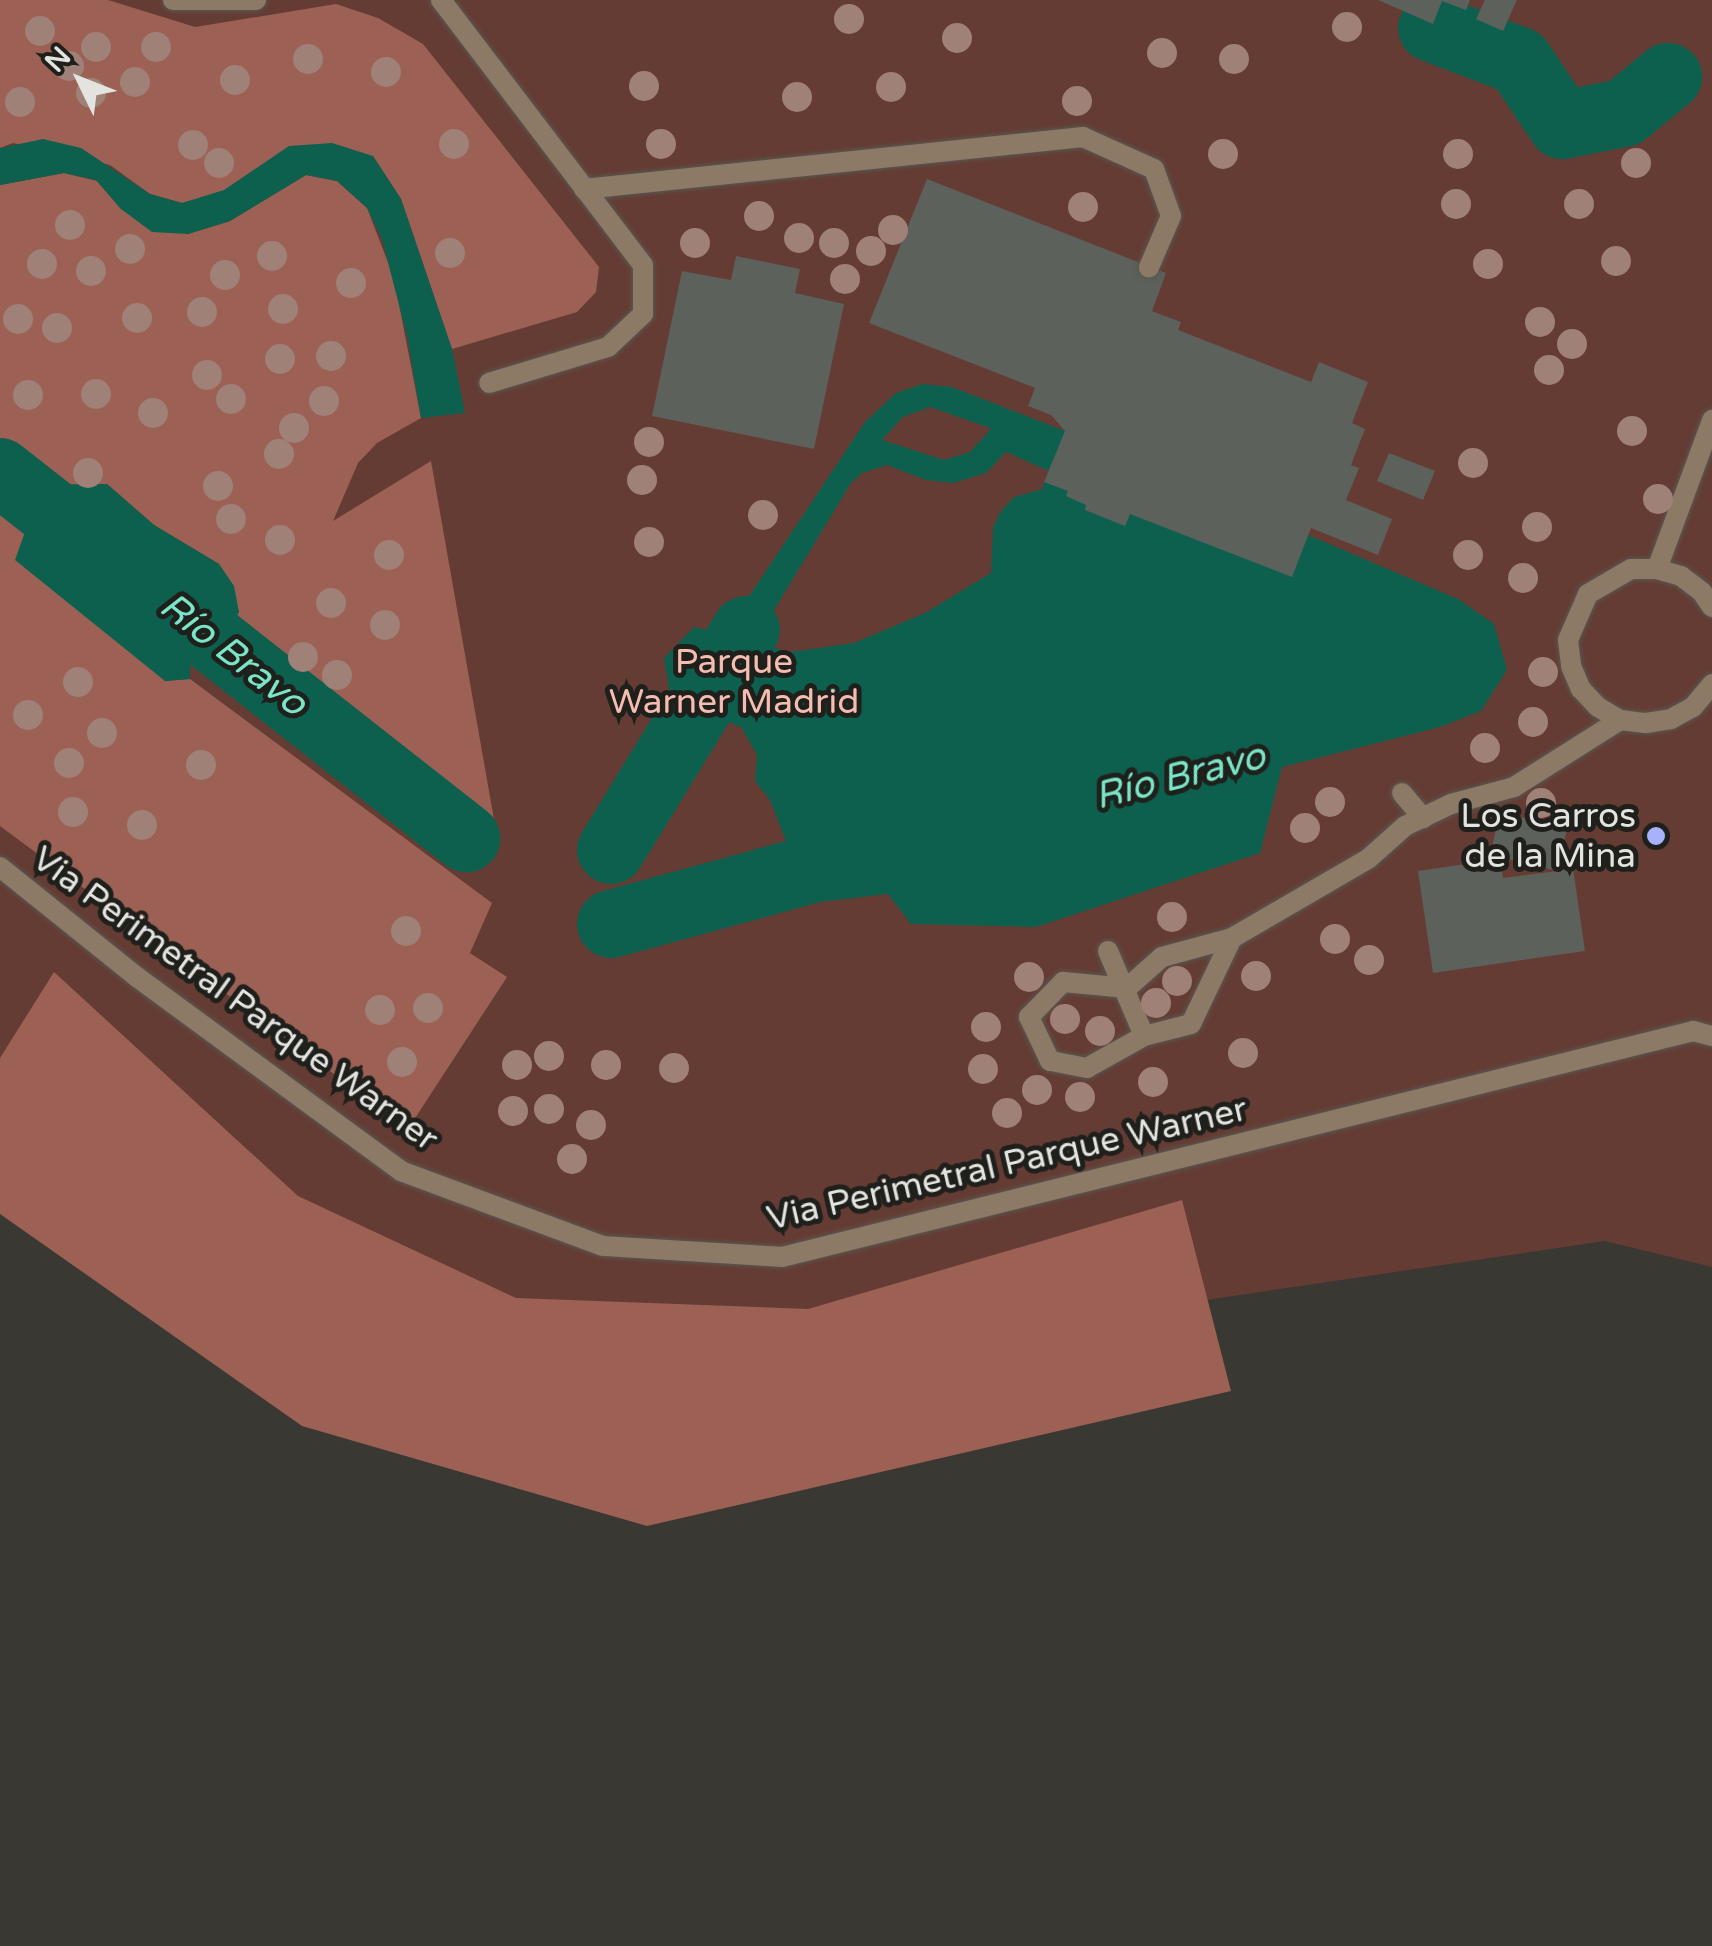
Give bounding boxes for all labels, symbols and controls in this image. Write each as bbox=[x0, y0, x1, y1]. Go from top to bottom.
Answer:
north arrow bbox=[30, 30, 130, 130]
text: N bbox=[38, 40, 78, 79]
water label: Río Bravo bbox=[150, 583, 316, 727]
park label: Parque Warner Madrid bbox=[609, 641, 859, 723]
water label: Río Bravo bbox=[1090, 734, 1270, 820]
place label: Los Carros de la Mina bbox=[1460, 795, 1636, 877]
marker: Los Carros de la Mina bbox=[1645, 825, 1667, 847]
street label: Via Perimetral Parque Warner bbox=[24, 838, 446, 1160]
street label: Via Perimetral Parque Warner bbox=[763, 1088, 1251, 1240]

